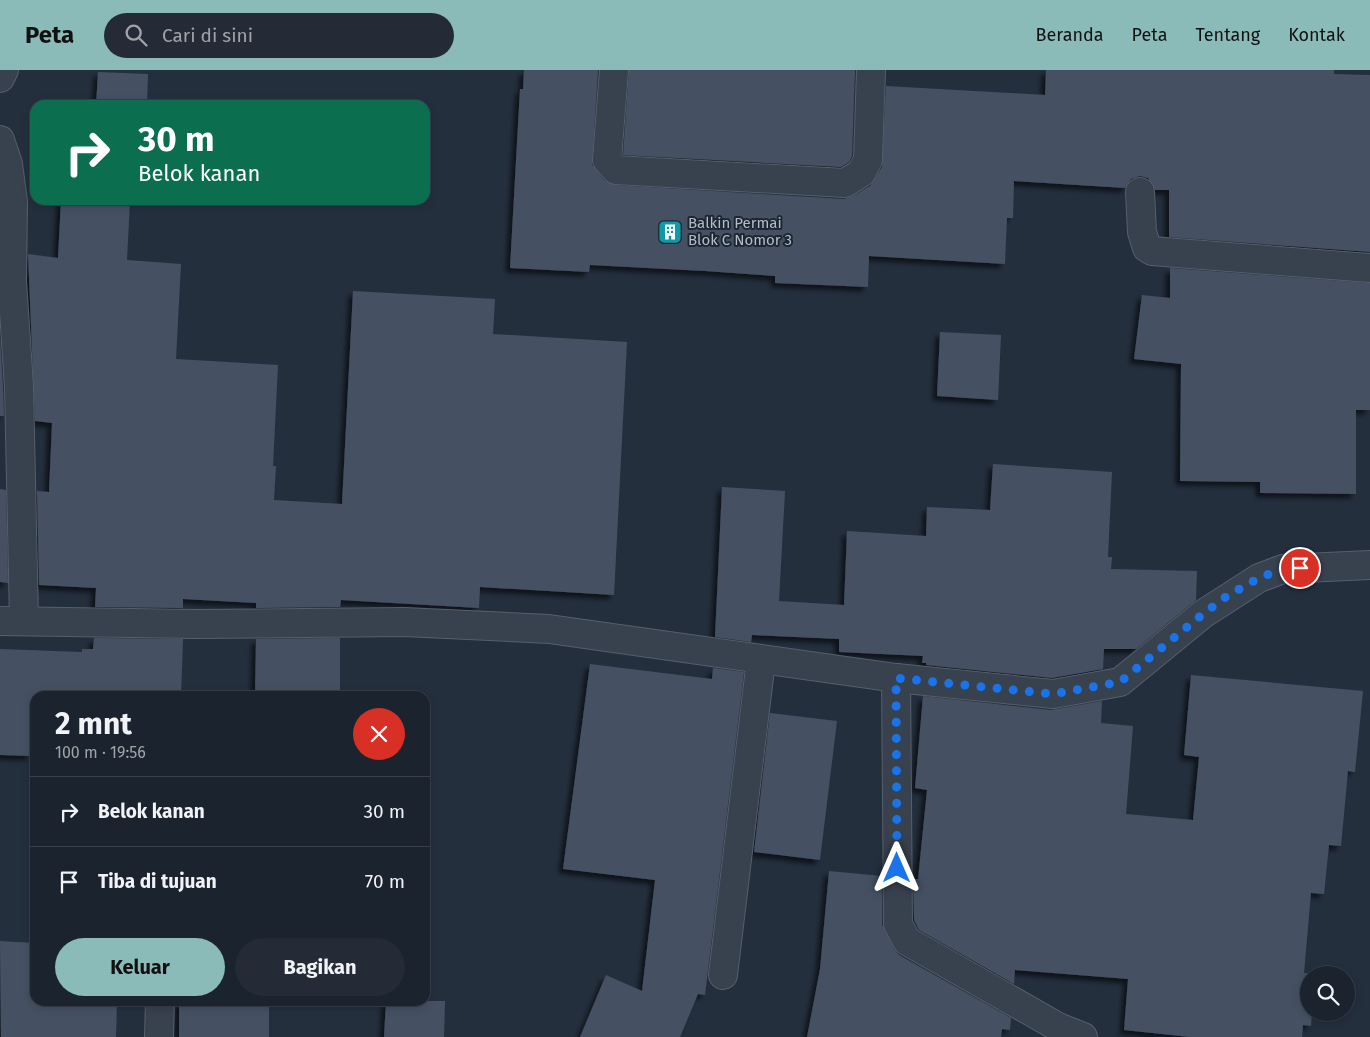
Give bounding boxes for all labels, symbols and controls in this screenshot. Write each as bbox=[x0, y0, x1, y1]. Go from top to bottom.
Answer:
search box bbox=[104, 13, 454, 58]
text: Peta bbox=[25, 21, 74, 49]
icon: search bbox=[122, 21, 150, 49]
text: Cari di sini bbox=[162, 24, 253, 47]
text: Beranda bbox=[1036, 24, 1104, 46]
text: Peta bbox=[1132, 24, 1167, 46]
text: Tentang bbox=[1195, 24, 1260, 46]
text: Kontak bbox=[1288, 24, 1345, 46]
text: 30 m bbox=[138, 118, 215, 160]
icon: right bbox=[55, 120, 120, 185]
text: Belok kanan bbox=[138, 160, 260, 187]
place label: Balkin Permai Blok C Nomor 3 bbox=[688, 214, 792, 249]
building icon: Balkin Permai Blok C Nomor 3 bbox=[657, 219, 683, 245]
pin bbox=[1279, 547, 1321, 589]
icon: arrive bbox=[1286, 554, 1314, 582]
text: 2 mnt bbox=[55, 706, 132, 742]
button: close bbox=[353, 708, 405, 760]
text: 100 m · 19:56 bbox=[55, 743, 146, 762]
icon: right bbox=[55, 798, 83, 826]
text: Belok kanan bbox=[98, 800, 205, 823]
text: 30 m bbox=[364, 800, 405, 823]
position arrow bbox=[870, 841, 922, 893]
icon: arrive bbox=[55, 868, 83, 896]
text: Tiba di tujuan bbox=[98, 870, 217, 893]
text: 70 m bbox=[365, 870, 405, 893]
button: Keluar bbox=[55, 938, 225, 996]
button: Bagikan bbox=[235, 938, 405, 996]
map controls bbox=[1300, 966, 1355, 1021]
button: search bbox=[1300, 966, 1355, 1021]

